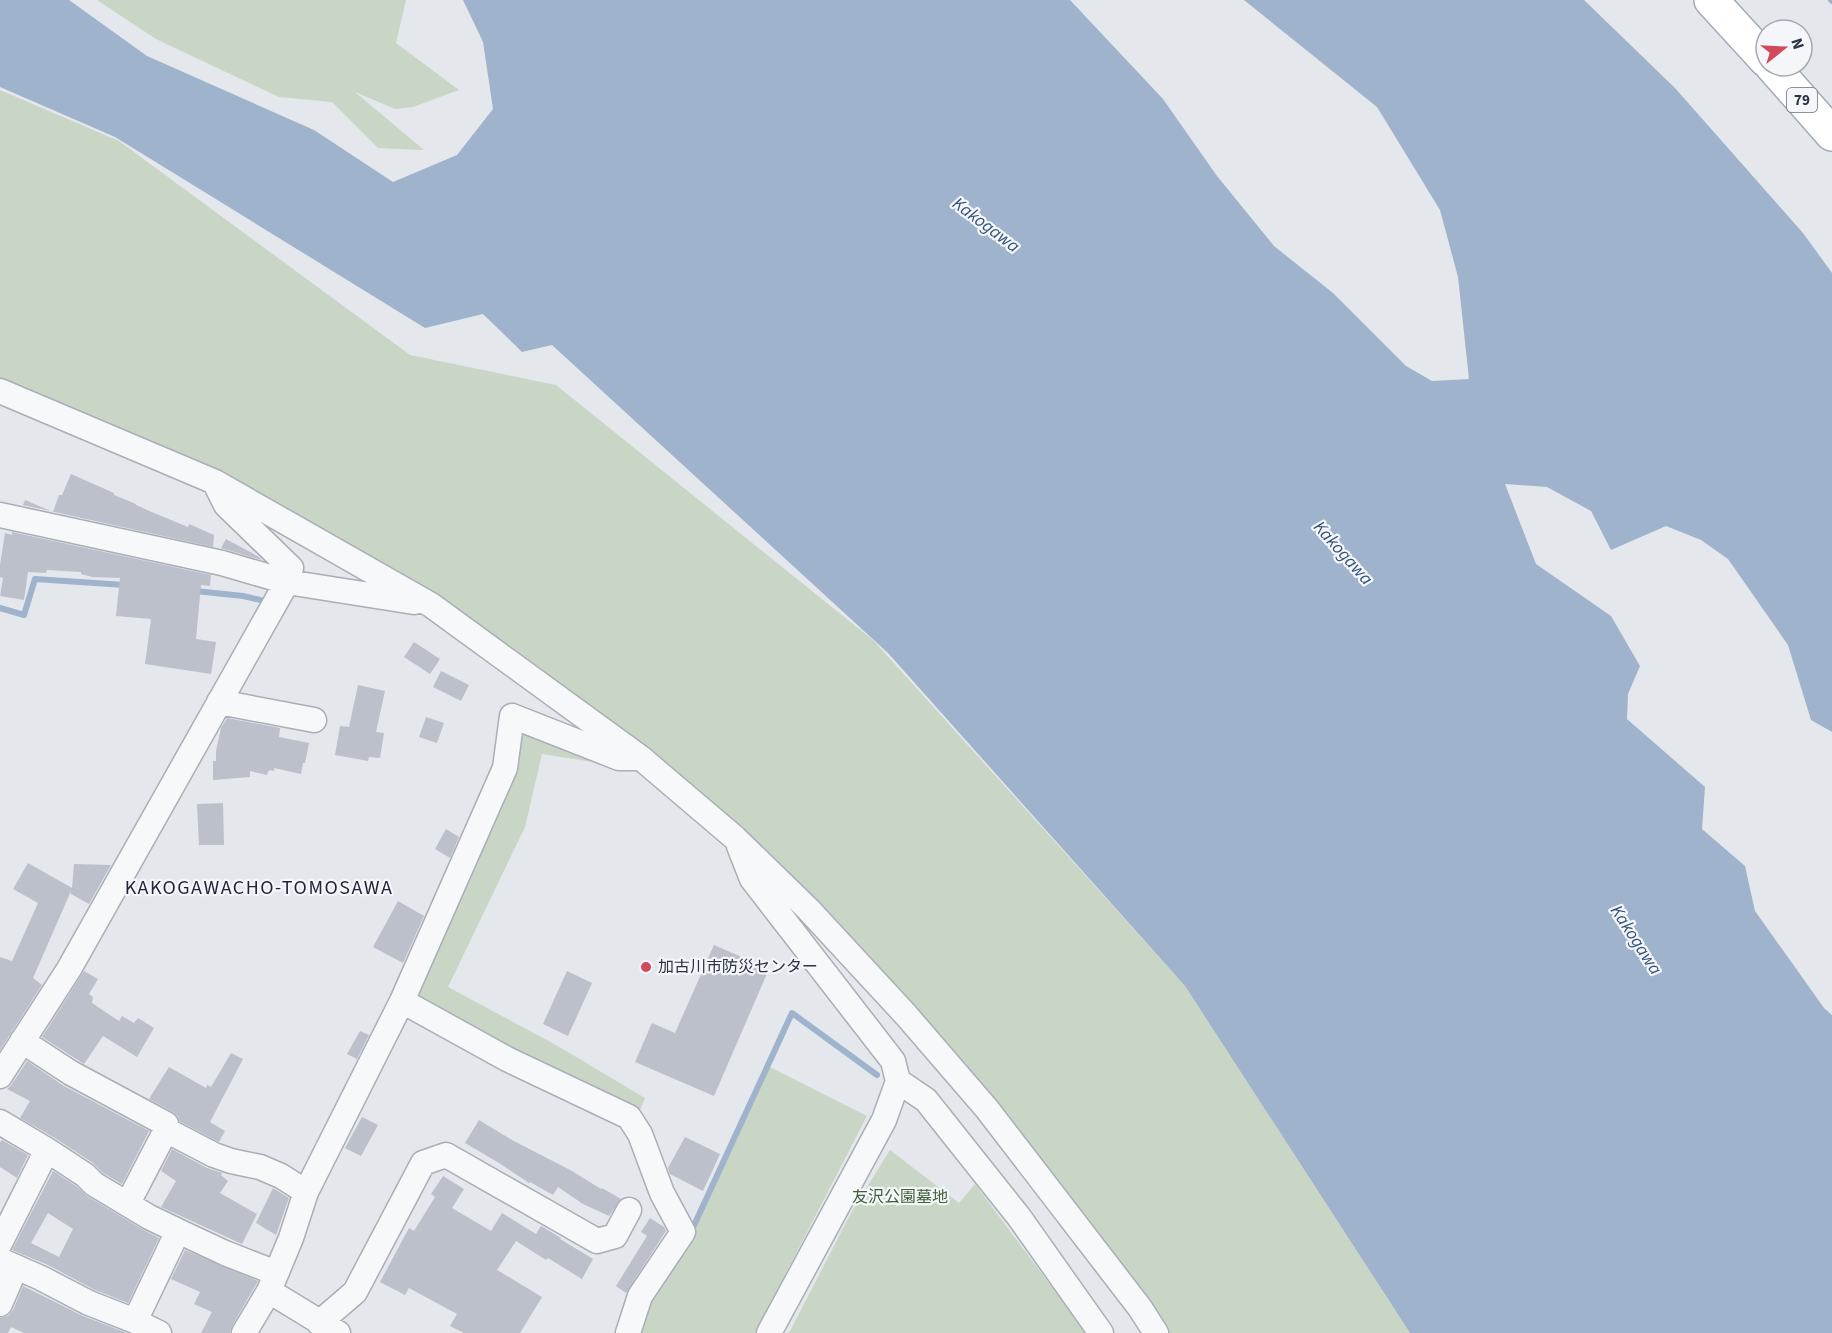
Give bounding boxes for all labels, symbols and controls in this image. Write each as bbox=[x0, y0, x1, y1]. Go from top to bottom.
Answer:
north arrow bbox=[1754, 18, 1814, 78]
text: N bbox=[1785, 35, 1809, 52]
road number: 79 bbox=[1787, 88, 1817, 112]
water label: Kakogawa bbox=[947, 191, 1025, 259]
water label: Kakogawa bbox=[1307, 515, 1379, 591]
district label: KAKOGAWACHO-TOMOSAWA bbox=[125, 874, 393, 902]
water label: Kakogawa bbox=[1604, 900, 1668, 980]
place label: 加古川市防災センター bbox=[658, 956, 818, 978]
marker: 加古川市防災センター bbox=[639, 960, 653, 974]
park label: 友沢公園墓地 bbox=[852, 1186, 948, 1208]

